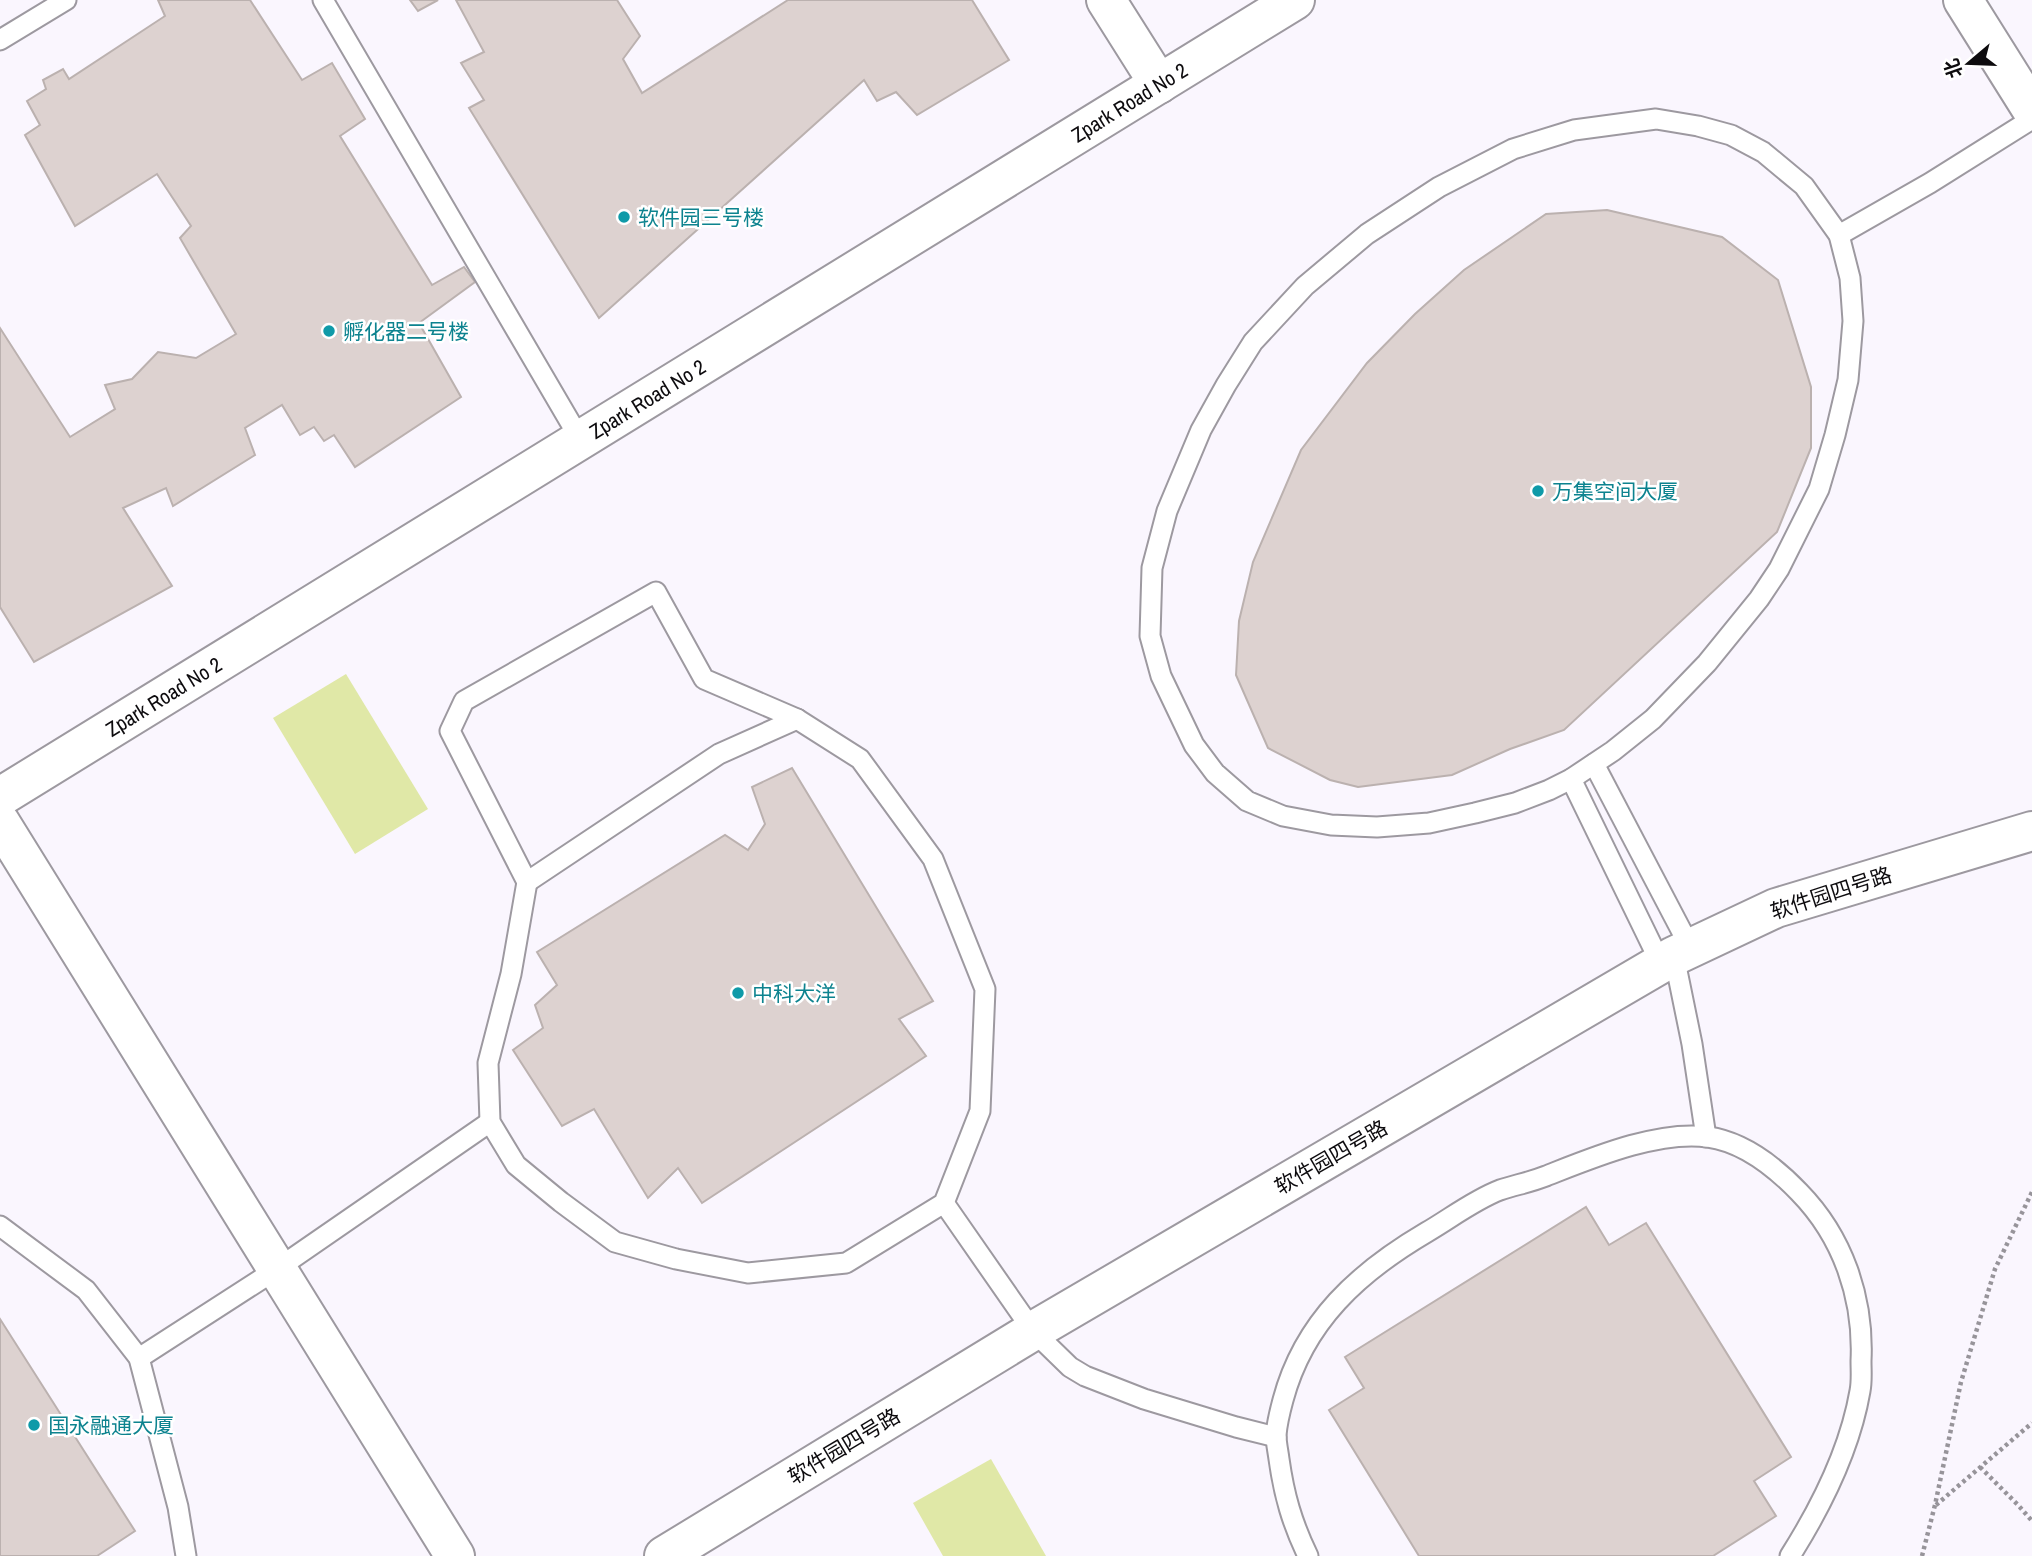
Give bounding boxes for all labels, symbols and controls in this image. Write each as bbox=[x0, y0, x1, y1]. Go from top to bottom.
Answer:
north arrow bbox=[1934, 28, 2004, 98]
street label: Zpark Road No 2 bbox=[1066, 55, 1193, 149]
text: 北 bbox=[1938, 55, 1968, 82]
place label: 软件园三号楼 bbox=[638, 203, 764, 232]
marker: 软件园三号楼 bbox=[616, 209, 632, 225]
place label: 孵化器二号楼 bbox=[343, 317, 469, 346]
marker: 孵化器二号楼 bbox=[321, 323, 337, 339]
street label: Zpark Road No 2 bbox=[584, 352, 711, 445]
place label: 万集空间大厦 bbox=[1552, 477, 1678, 506]
marker: 万集空间大厦 bbox=[1530, 483, 1546, 499]
street label: Zpark Road No 2 bbox=[100, 650, 227, 743]
street label: 软件园四号路 bbox=[1767, 860, 1895, 926]
place label: 中科大洋 bbox=[752, 979, 836, 1008]
marker: 中科大洋 bbox=[730, 985, 746, 1001]
street label: 软件园四号路 bbox=[1269, 1113, 1393, 1201]
street label: 软件园四号路 bbox=[783, 1401, 905, 1491]
place label: 国永融通大厦 bbox=[48, 1411, 174, 1440]
marker: 国永融通大厦 bbox=[26, 1417, 42, 1433]

